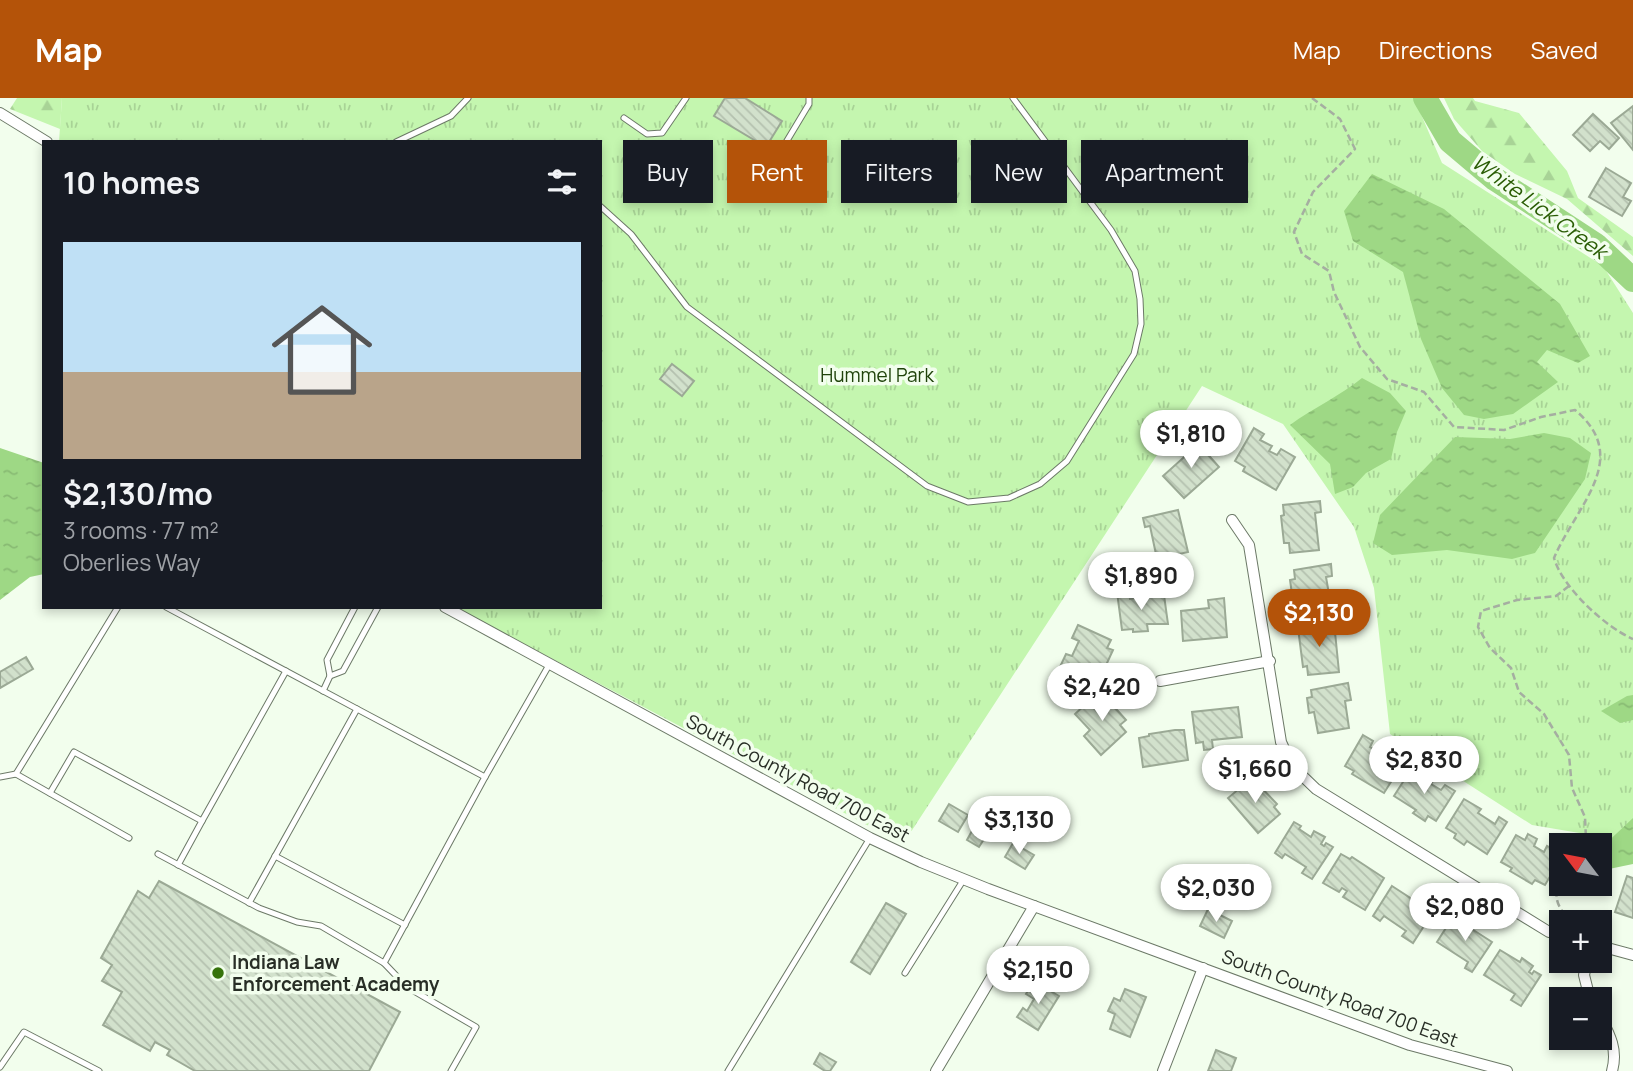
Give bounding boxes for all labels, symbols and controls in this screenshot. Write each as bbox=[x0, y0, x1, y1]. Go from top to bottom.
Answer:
text: Map bbox=[35, 27, 103, 72]
text: Map bbox=[1293, 33, 1341, 66]
text: Directions bbox=[1379, 33, 1492, 66]
text: Saved bbox=[1530, 33, 1598, 66]
chip: Buy bbox=[623, 140, 713, 203]
chip: Rent bbox=[727, 140, 827, 203]
chip: Filters bbox=[841, 140, 957, 203]
chip: New bbox=[971, 140, 1067, 203]
chip: Apartment bbox=[1081, 140, 1248, 203]
water label: White Lick Creek bbox=[1466, 148, 1615, 266]
text: 10 homes bbox=[63, 162, 200, 203]
icon: filters bbox=[543, 163, 581, 201]
icon: home bbox=[259, 287, 385, 413]
park label: Hummel Park bbox=[820, 362, 934, 388]
pin: $1,810 bbox=[1134, 410, 1248, 470]
text: $1,810 bbox=[1156, 417, 1226, 449]
text: $2,130/mo bbox=[63, 473, 213, 514]
text: 3 rooms · 77 m² bbox=[63, 514, 219, 546]
text: Oberlies Way bbox=[63, 546, 201, 578]
pin: $1,890 bbox=[1084, 552, 1198, 612]
text: $1,890 bbox=[1104, 559, 1178, 591]
pin: $2,130 bbox=[1262, 589, 1376, 649]
text: $2,130 bbox=[1284, 596, 1354, 628]
pin: $2,420 bbox=[1045, 664, 1159, 723]
text: $2,420 bbox=[1063, 670, 1141, 702]
street label: South County Road 700 East bbox=[682, 708, 914, 848]
pin: $2,830 bbox=[1367, 736, 1481, 796]
text: $2,830 bbox=[1385, 743, 1463, 775]
pin: $1,660 bbox=[1198, 746, 1312, 805]
text: $1,660 bbox=[1218, 752, 1292, 784]
pin: $3,130 bbox=[962, 796, 1076, 856]
text: $3,130 bbox=[984, 803, 1054, 835]
north arrow bbox=[1549, 833, 1612, 896]
map controls bbox=[1549, 833, 1612, 1050]
pin: $2,030 bbox=[1159, 864, 1273, 924]
text: $2,030 bbox=[1177, 871, 1255, 903]
pin: $2,080 bbox=[1408, 884, 1522, 943]
text: $2,080 bbox=[1425, 890, 1505, 922]
button: + bbox=[1549, 910, 1612, 973]
street label: South County Road 700 East bbox=[1218, 943, 1462, 1053]
pin: $2,150 bbox=[981, 946, 1095, 1006]
place label: Indiana Law Enforcement Academy bbox=[232, 949, 440, 997]
text: $2,150 bbox=[1002, 953, 1074, 985]
marker: Indiana Law Enforcement Academy bbox=[210, 965, 226, 981]
button: − bbox=[1549, 987, 1612, 1050]

